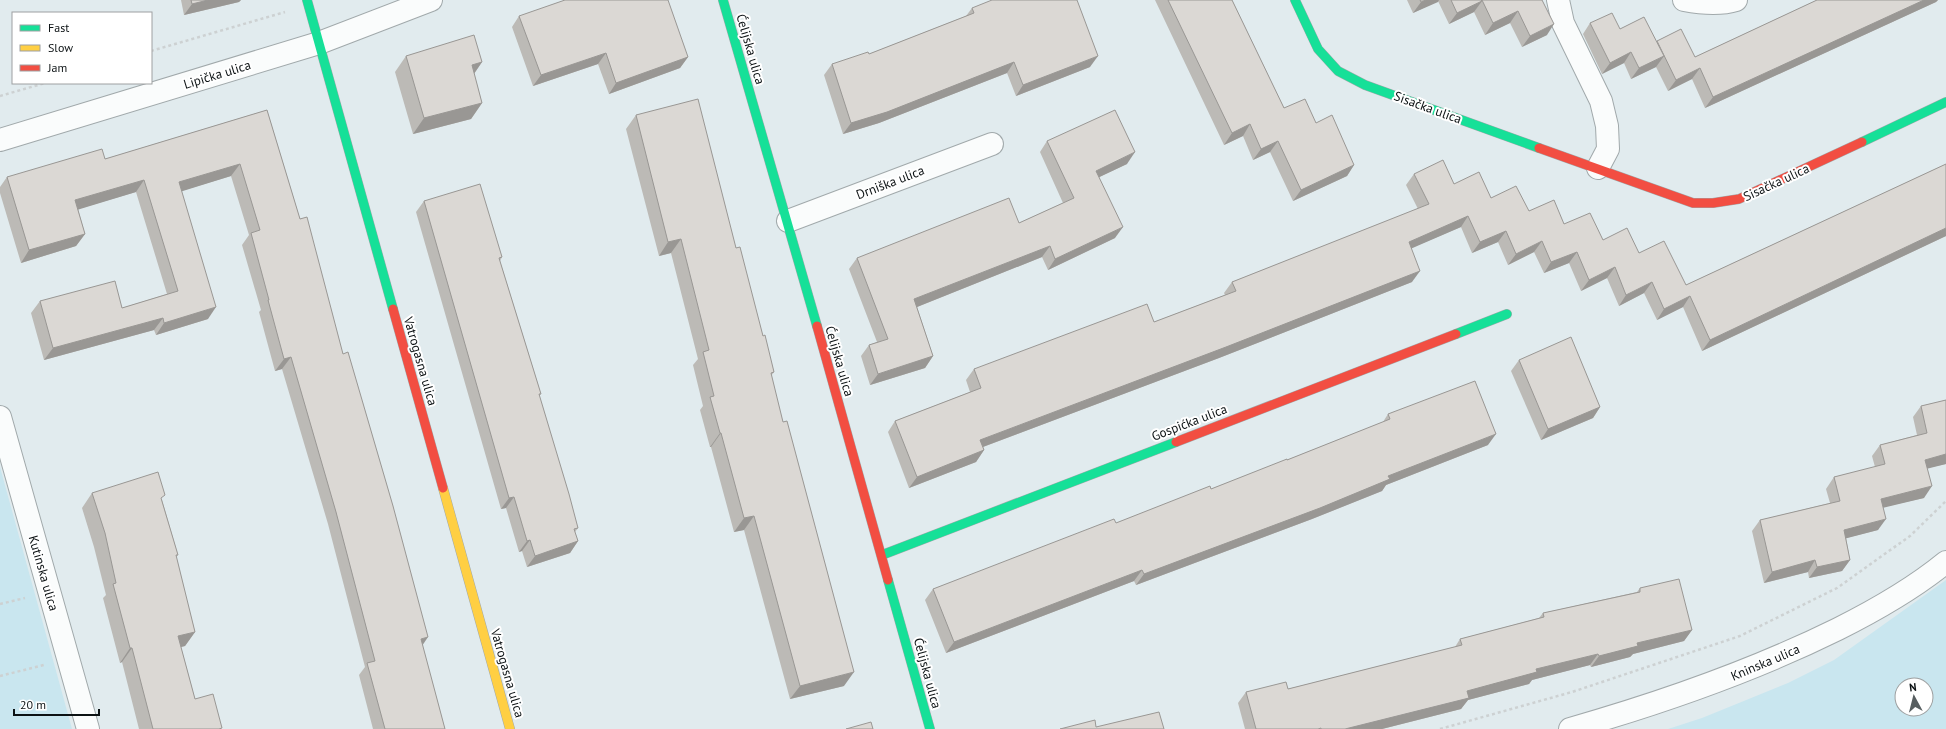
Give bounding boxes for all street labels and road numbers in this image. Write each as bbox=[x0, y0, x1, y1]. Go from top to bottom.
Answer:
street label: Ćelijska ulica bbox=[732, 12, 769, 86]
street label: Lipička ulica bbox=[182, 56, 253, 93]
street label: Sisačka ulica bbox=[1392, 87, 1464, 128]
street label: Sisačka ulica bbox=[1740, 160, 1812, 205]
street label: Drniška ulica bbox=[854, 162, 927, 203]
street label: Vatrogasna ulica bbox=[399, 314, 441, 407]
street label: Ćelijska ulica bbox=[821, 324, 858, 398]
street label: Gospićka ulica bbox=[1149, 400, 1229, 445]
street label: Kutinska ulica bbox=[25, 533, 62, 613]
street label: Vatrogasna ulica bbox=[486, 626, 528, 719]
street label: Ćelijska ulica bbox=[910, 636, 945, 710]
street label: Kninska ulica bbox=[1728, 640, 1802, 685]

